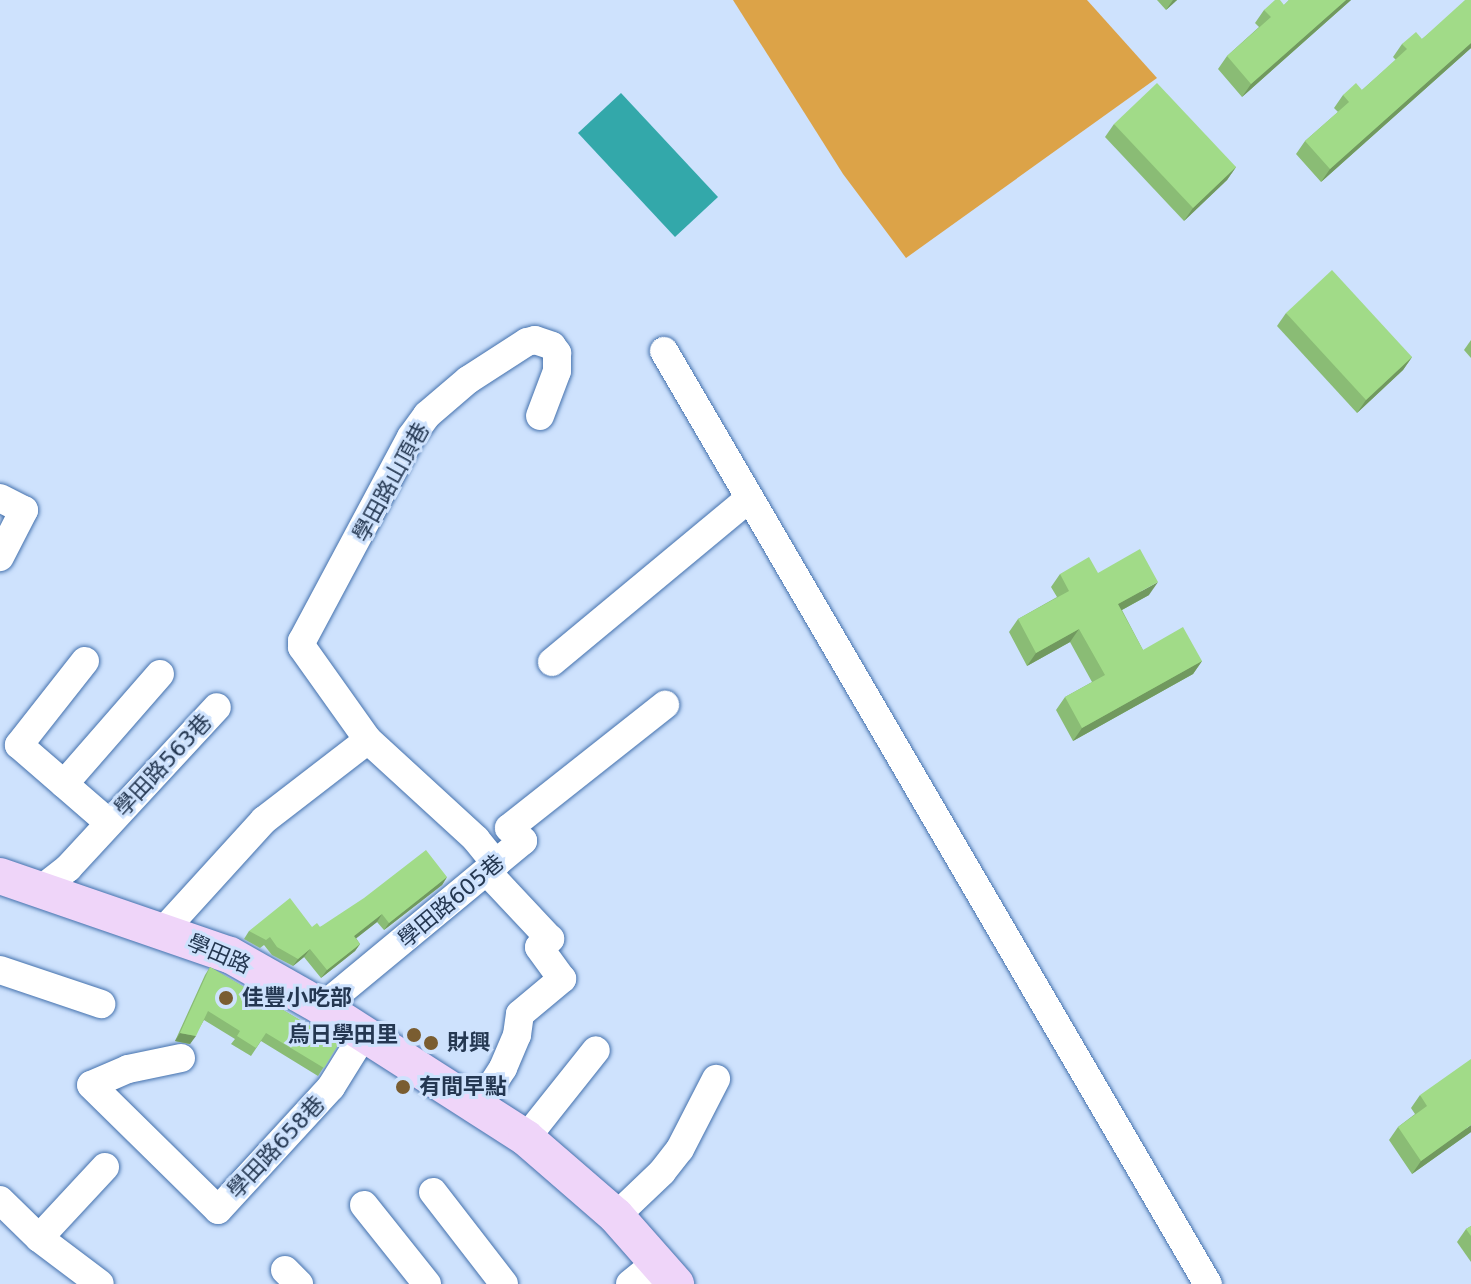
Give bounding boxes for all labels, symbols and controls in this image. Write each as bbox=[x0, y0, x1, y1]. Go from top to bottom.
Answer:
street label: 學田路山頂巷 bbox=[347, 418, 435, 546]
street label: 學田路563巷 bbox=[109, 708, 217, 822]
street label: 學田路605巷 bbox=[393, 849, 509, 953]
street label: 學田路 bbox=[183, 929, 255, 979]
place label: 佳豐小吃部 bbox=[242, 985, 352, 1011]
marker: 佳豐小吃部 bbox=[217, 989, 235, 1007]
place label: 烏日學田里 bbox=[288, 1022, 398, 1048]
marker: 烏日學田里 bbox=[405, 1026, 423, 1044]
place label: 財興 bbox=[447, 1030, 491, 1056]
marker: 財興 bbox=[422, 1034, 440, 1052]
place label: 有間早點 bbox=[419, 1074, 507, 1100]
marker: 有間早點 bbox=[394, 1078, 412, 1096]
street label: 學田路658巷 bbox=[222, 1090, 330, 1204]

